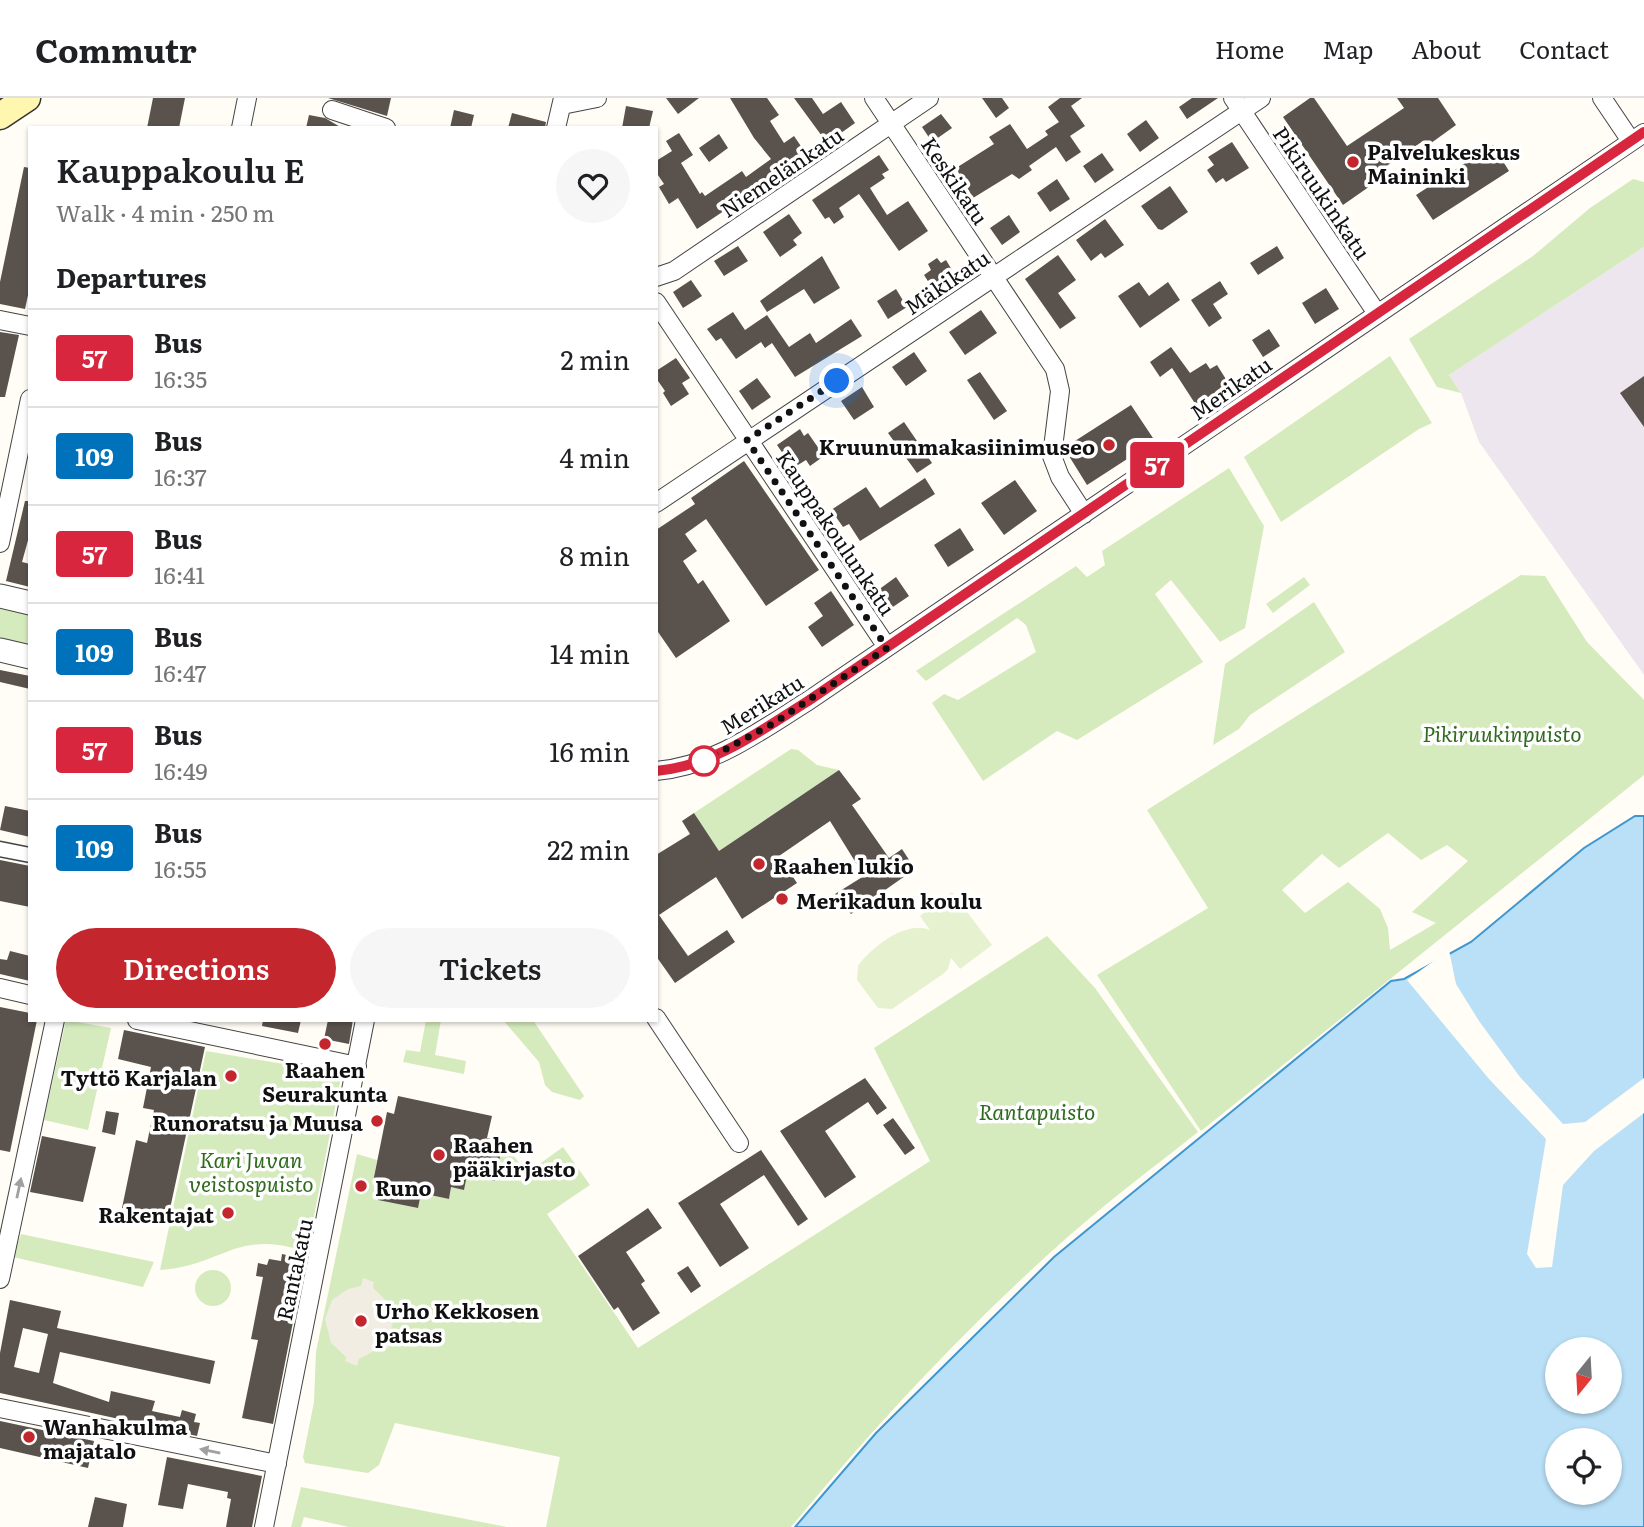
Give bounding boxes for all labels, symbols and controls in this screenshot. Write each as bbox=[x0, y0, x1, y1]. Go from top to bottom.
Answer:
text: Commutr bbox=[35, 24, 197, 73]
text: Home bbox=[1215, 31, 1284, 66]
text: Map bbox=[1322, 31, 1373, 66]
text: About bbox=[1411, 31, 1481, 66]
text: Contact bbox=[1519, 31, 1609, 66]
street label: Niemelänkatu bbox=[713, 118, 849, 224]
street label: Pikiruukinkatu bbox=[1267, 119, 1379, 265]
street label: Keskikatu bbox=[915, 130, 997, 230]
place label: Palvelukeskus Maininki bbox=[1367, 135, 1520, 190]
text: Kauppakoulu E bbox=[56, 144, 305, 193]
button: heart bbox=[556, 149, 630, 223]
marker: Palvelukeskus Maininki bbox=[1345, 154, 1361, 170]
text: Walk · 4 min · 250 m bbox=[56, 195, 275, 229]
street label: Mäkikatu bbox=[897, 241, 995, 321]
text: Departures bbox=[56, 257, 207, 296]
text: Bus bbox=[154, 322, 202, 361]
text: 2 min bbox=[561, 339, 630, 378]
text: 57 bbox=[82, 340, 107, 375]
street label: Merikatu bbox=[1183, 348, 1277, 426]
text: 16:35 bbox=[154, 361, 207, 395]
your location bbox=[819, 363, 854, 398]
text: Bus bbox=[154, 420, 202, 459]
place label: Kruununmakasiinimuseo bbox=[819, 430, 1095, 461]
text: 4 min bbox=[559, 437, 630, 476]
marker: Kruununmakasiinimuseo bbox=[1101, 437, 1117, 453]
text: 109 bbox=[75, 438, 114, 473]
line badge: 57 bbox=[1126, 442, 1188, 488]
street label: Kauppakoulunkatu bbox=[770, 443, 904, 621]
text: 57 bbox=[1144, 447, 1170, 482]
text: 16:37 bbox=[154, 459, 207, 493]
text: Bus bbox=[154, 518, 202, 557]
text: 8 min bbox=[559, 535, 630, 574]
text: 57 bbox=[82, 536, 107, 571]
text: 16:41 bbox=[154, 557, 205, 591]
text: Bus bbox=[154, 616, 202, 655]
text: 14 min bbox=[550, 633, 630, 672]
text: 109 bbox=[75, 634, 114, 669]
text: 16:47 bbox=[154, 655, 206, 689]
street label: Merikatu bbox=[713, 665, 809, 741]
text: Bus bbox=[154, 714, 202, 753]
park label: Pikiruukinpuisto bbox=[1422, 717, 1582, 748]
text: 16 min bbox=[549, 731, 630, 770]
text: 57 bbox=[82, 732, 107, 767]
unlabelled marker bbox=[689, 746, 719, 776]
text: 16:49 bbox=[154, 753, 208, 787]
text: Bus bbox=[154, 812, 202, 851]
text: 22 min bbox=[547, 829, 630, 868]
text: 109 bbox=[75, 830, 114, 865]
place label: Raahen lukio bbox=[773, 849, 914, 880]
text: 16:55 bbox=[154, 851, 207, 885]
marker: Raahen lukio bbox=[751, 856, 767, 872]
place label: Merikadun koulu bbox=[796, 884, 982, 915]
marker: Merikadun koulu bbox=[774, 891, 790, 907]
button: Directions bbox=[56, 928, 336, 1008]
button: Tickets bbox=[350, 928, 630, 1008]
marker: Raahen Seurakunta bbox=[317, 1036, 333, 1052]
place label: Raahen Seurakunta bbox=[262, 1053, 389, 1108]
place label: Tyttö Karjalan bbox=[60, 1061, 217, 1092]
marker: Tyttö Karjalan bbox=[223, 1068, 239, 1084]
park label: Rantapuisto bbox=[979, 1095, 1095, 1126]
place label: Runoratsu ja Muusa bbox=[152, 1106, 364, 1137]
marker: Runoratsu ja Muusa bbox=[369, 1113, 385, 1129]
place label: Raahen pääkirjasto bbox=[453, 1128, 576, 1183]
park label: Kari Juvan veistospuisto bbox=[188, 1143, 314, 1198]
marker: Raahen pääkirjasto bbox=[431, 1147, 447, 1163]
place label: Runo bbox=[375, 1171, 432, 1202]
one-way arrow bbox=[13, 1177, 24, 1199]
marker: Runo bbox=[353, 1178, 369, 1194]
place label: Rakentajat bbox=[98, 1198, 215, 1229]
marker: Rakentajat bbox=[220, 1205, 236, 1221]
street label: Rantakatu bbox=[267, 1215, 319, 1323]
place label: Urho Kekkosen patsas bbox=[375, 1294, 540, 1349]
marker: Urho Kekkosen patsas bbox=[353, 1313, 369, 1329]
north arrow bbox=[1545, 1337, 1622, 1414]
map controls bbox=[1545, 1337, 1622, 1505]
place label: Wanhakulma majatalo bbox=[43, 1410, 188, 1465]
button: locate bbox=[1545, 1428, 1622, 1505]
marker: Wanhakulma majatalo bbox=[21, 1429, 37, 1445]
one-way arrow bbox=[199, 1445, 221, 1456]

